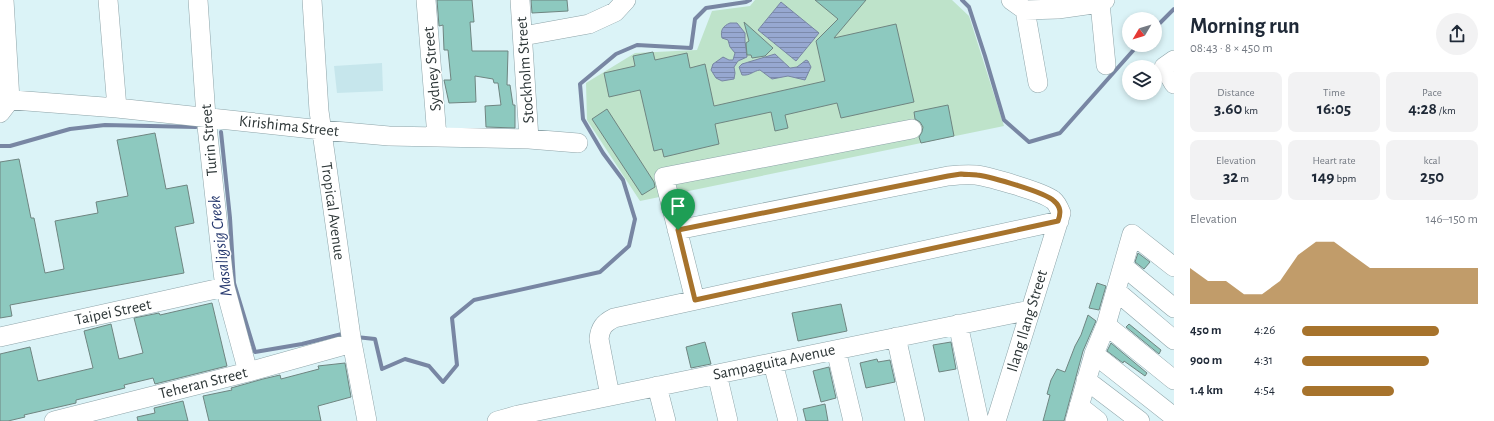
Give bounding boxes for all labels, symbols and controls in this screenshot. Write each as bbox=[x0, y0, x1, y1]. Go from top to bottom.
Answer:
north arrow bbox=[1122, 12, 1162, 52]
map controls bbox=[1122, 12, 1162, 100]
button: share bbox=[1436, 13, 1478, 55]
text: Morning run bbox=[1190, 15, 1300, 37]
street label: Stockholm Street bbox=[513, 16, 537, 124]
street label: Sydney Street bbox=[420, 26, 445, 112]
text: 08:43 · 8 × 450 m bbox=[1190, 42, 1273, 55]
button: layers bbox=[1122, 60, 1162, 100]
text: Distance bbox=[1217, 87, 1255, 98]
text: Time bbox=[1323, 87, 1345, 98]
text: Pace bbox=[1422, 87, 1442, 98]
text: 3.60 bbox=[1214, 100, 1242, 117]
text: 16:05 bbox=[1317, 100, 1351, 117]
text: 4:28 bbox=[1408, 100, 1437, 117]
street label: Turin Street bbox=[198, 103, 220, 177]
text: km bbox=[1242, 105, 1258, 116]
text: /km bbox=[1437, 105, 1456, 116]
street label: Kirishima Street bbox=[238, 113, 340, 139]
text: Elevation bbox=[1216, 155, 1256, 166]
text: Heart rate bbox=[1312, 155, 1356, 166]
text: kcal bbox=[1424, 155, 1440, 166]
street label: Tropical Avenue bbox=[318, 161, 348, 261]
text: 32 bbox=[1223, 168, 1238, 185]
text: 149 bbox=[1312, 168, 1335, 185]
text: 250 bbox=[1420, 168, 1444, 185]
text: m bbox=[1238, 173, 1249, 184]
text: bpm bbox=[1335, 173, 1356, 184]
pin bbox=[661, 189, 695, 230]
water label: Masaligsig Creek bbox=[205, 194, 235, 297]
icon: arrive bbox=[667, 195, 689, 217]
text: Elevation bbox=[1190, 213, 1237, 226]
text: 146–150 m bbox=[1426, 213, 1478, 226]
street label: Ilang Ilang Street bbox=[1004, 268, 1050, 374]
street label: Taipei Street bbox=[73, 296, 153, 328]
text: 450 m bbox=[1190, 324, 1221, 337]
text: 4:26 bbox=[1254, 324, 1275, 337]
street label: Sampaguita Avenue bbox=[711, 341, 837, 383]
text: 900 m bbox=[1190, 354, 1222, 367]
text: 4:31 bbox=[1254, 354, 1273, 367]
street label: Teheran Street bbox=[157, 364, 249, 402]
text: 1.4 km bbox=[1190, 384, 1223, 397]
text: 4:54 bbox=[1254, 384, 1275, 397]

